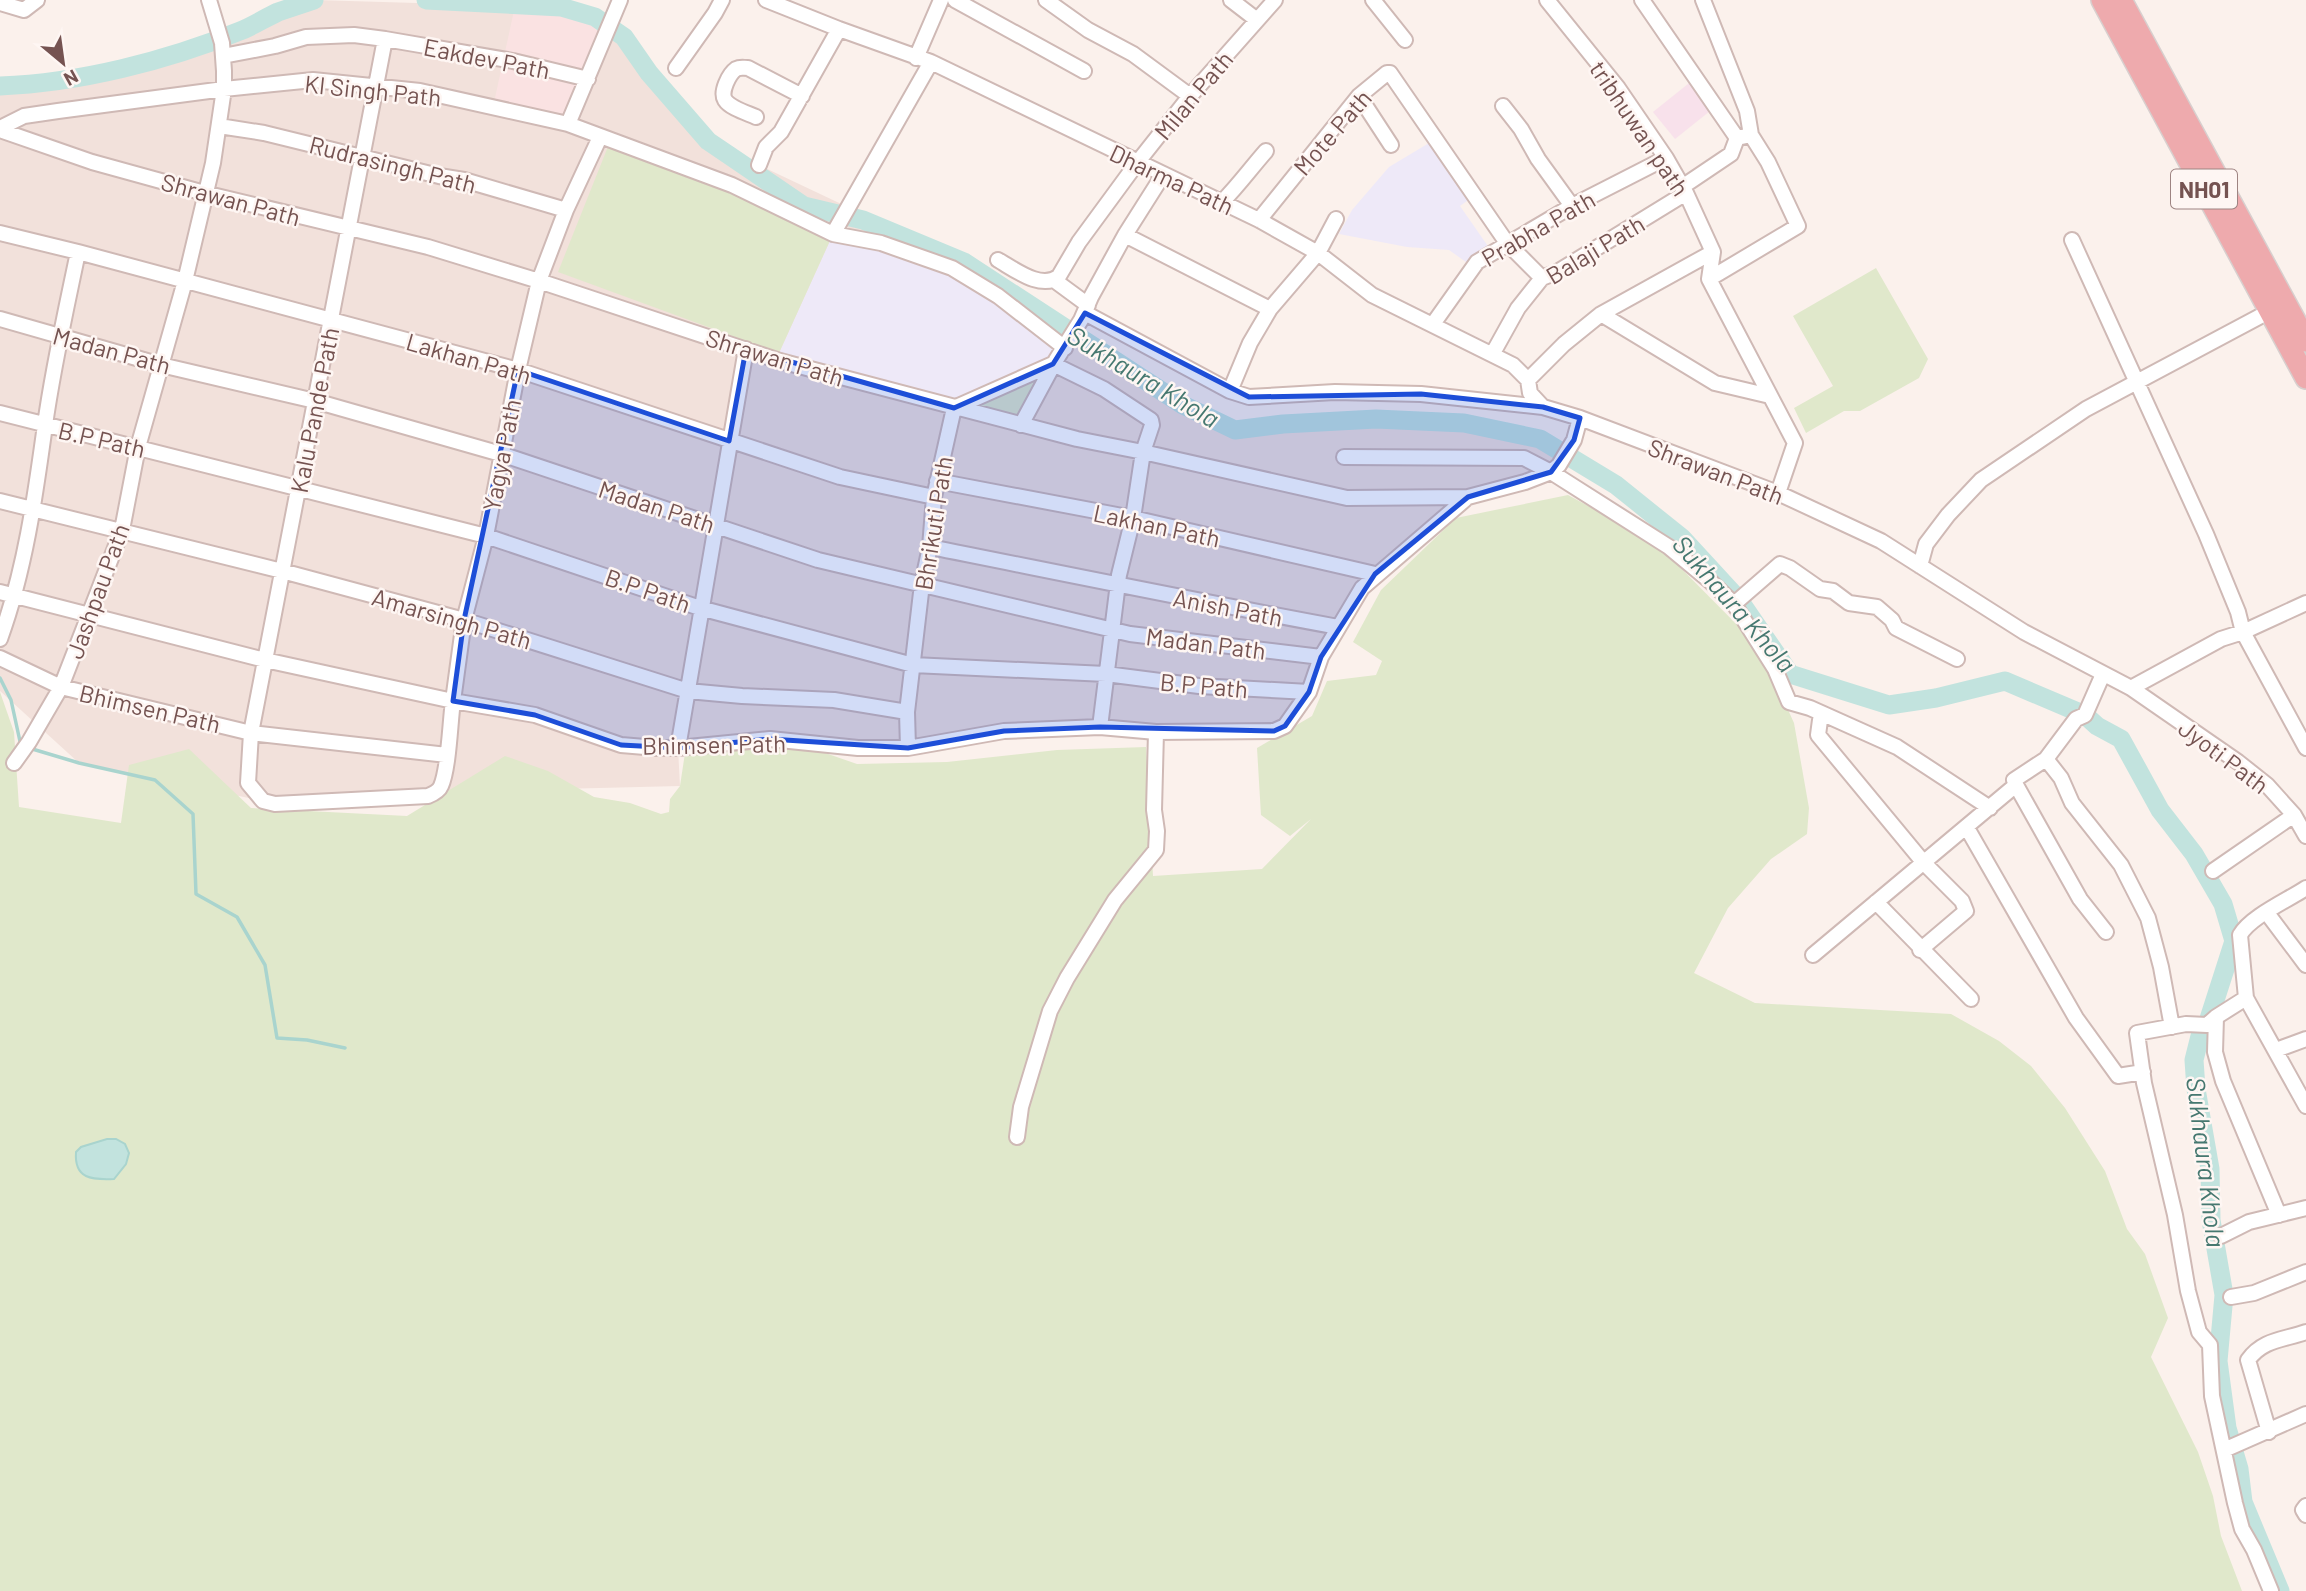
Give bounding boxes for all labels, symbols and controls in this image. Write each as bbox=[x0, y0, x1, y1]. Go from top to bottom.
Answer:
north arrow bbox=[28, 28, 98, 98]
street label: Eakdev Path bbox=[421, 32, 553, 84]
street label: Milan Path bbox=[1148, 45, 1238, 145]
street label: tribhuwan path bbox=[1584, 55, 1696, 201]
text: N bbox=[60, 65, 83, 91]
street label: KI Singh Path bbox=[303, 68, 443, 112]
street label: Mote Path bbox=[1287, 83, 1377, 181]
street label: Rudrasingh Path bbox=[307, 129, 479, 199]
street label: Dharma Path bbox=[1105, 138, 1239, 220]
street label: Shrawan Path bbox=[158, 167, 304, 231]
road number: NH01 bbox=[2171, 170, 2237, 208]
street label: Prabha Path bbox=[1476, 184, 1600, 272]
street label: Balaji Path bbox=[1541, 208, 1649, 290]
water label: Sukhaura Khola bbox=[1062, 319, 1226, 433]
street label: Madan Path bbox=[50, 320, 174, 380]
street label: Shrawan Path bbox=[702, 322, 848, 392]
street label: Kalu Pande Path bbox=[284, 325, 344, 495]
street label: Lakhan Path bbox=[403, 326, 535, 390]
street label: Yagya Path bbox=[476, 397, 526, 513]
street label: B.P Path bbox=[56, 415, 148, 463]
street label: Shrawan Path bbox=[1644, 432, 1788, 510]
street label: Bhrikuti Path bbox=[908, 454, 958, 592]
street label: Madan Path bbox=[595, 474, 719, 538]
street label: Lakhan Path bbox=[1091, 497, 1223, 553]
street label: Jashpau Path bbox=[59, 519, 135, 663]
water label: Sukhaura Khola bbox=[1667, 528, 1803, 678]
street label: B.P Path bbox=[601, 562, 695, 618]
street label: Amarsingh Path bbox=[369, 581, 535, 655]
street label: Anish Path bbox=[1171, 582, 1285, 632]
street label: Madan Path bbox=[1144, 621, 1268, 665]
street label: B.P Path bbox=[1159, 667, 1249, 703]
street label: Bhimsen Path bbox=[77, 678, 223, 738]
street label: Jyoti Path bbox=[2173, 713, 2275, 799]
street label: Bhimsen Path bbox=[642, 728, 786, 760]
water label: Sukhaura Khola bbox=[2181, 1075, 2233, 1249]

